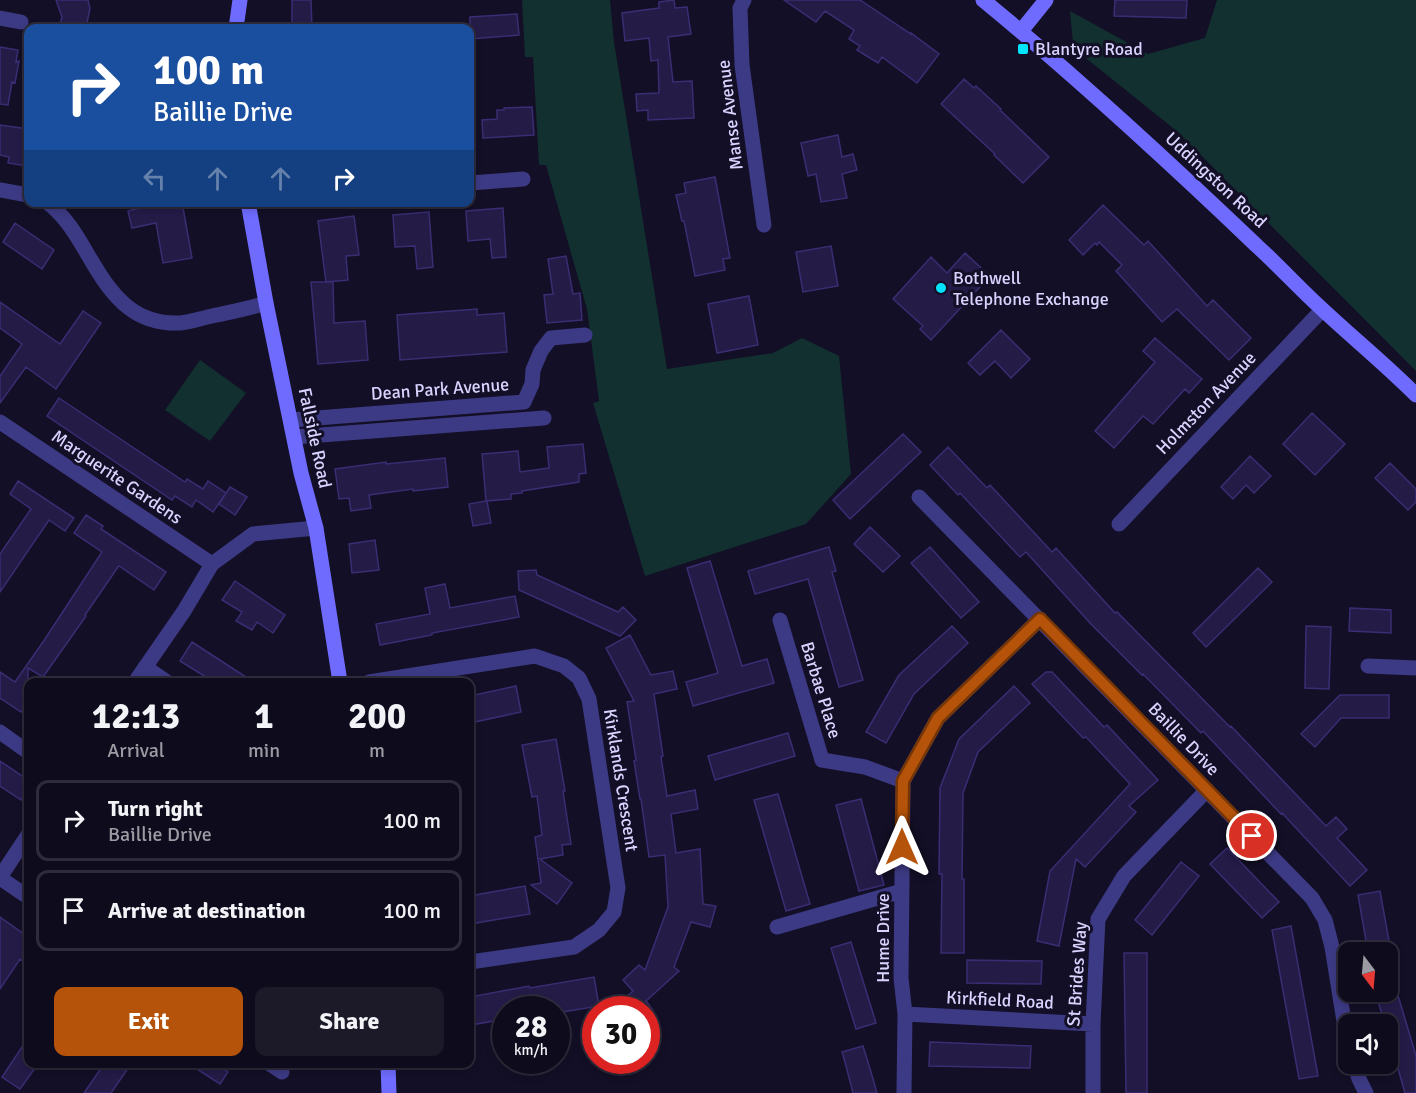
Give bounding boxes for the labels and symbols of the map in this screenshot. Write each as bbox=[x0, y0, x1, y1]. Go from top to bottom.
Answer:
place label: Blantyre Road bbox=[1035, 38, 1143, 60]
marker: Blantyre Road bbox=[1016, 42, 1030, 56]
street label: Manse Avenue bbox=[712, 59, 748, 171]
street label: Uddingston Road bbox=[1161, 127, 1271, 233]
place label: Bothwell Telephone Exchange bbox=[953, 267, 1109, 310]
marker: Bothwell Telephone Exchange bbox=[934, 281, 948, 295]
street label: Holmston Avenue bbox=[1151, 347, 1261, 459]
street label: Dean Park Avenue bbox=[370, 373, 510, 405]
street label: Fallside Road bbox=[294, 386, 336, 490]
street label: Marguerite Gardens bbox=[48, 425, 187, 529]
street label: Barbae Place bbox=[796, 639, 846, 741]
street label: Baillie Drive bbox=[1144, 698, 1224, 780]
street label: Kirklands Crescent bbox=[599, 707, 643, 853]
pin bbox=[1226, 810, 1277, 861]
position arrow bbox=[870, 815, 934, 879]
street label: Hume Drive bbox=[872, 893, 894, 983]
street label: St Brides Way bbox=[1062, 920, 1092, 1027]
north arrow bbox=[1338, 942, 1398, 1002]
street label: Kirkfield Road bbox=[946, 986, 1054, 1014]
speed limit sign: 30 bbox=[582, 996, 660, 1074]

